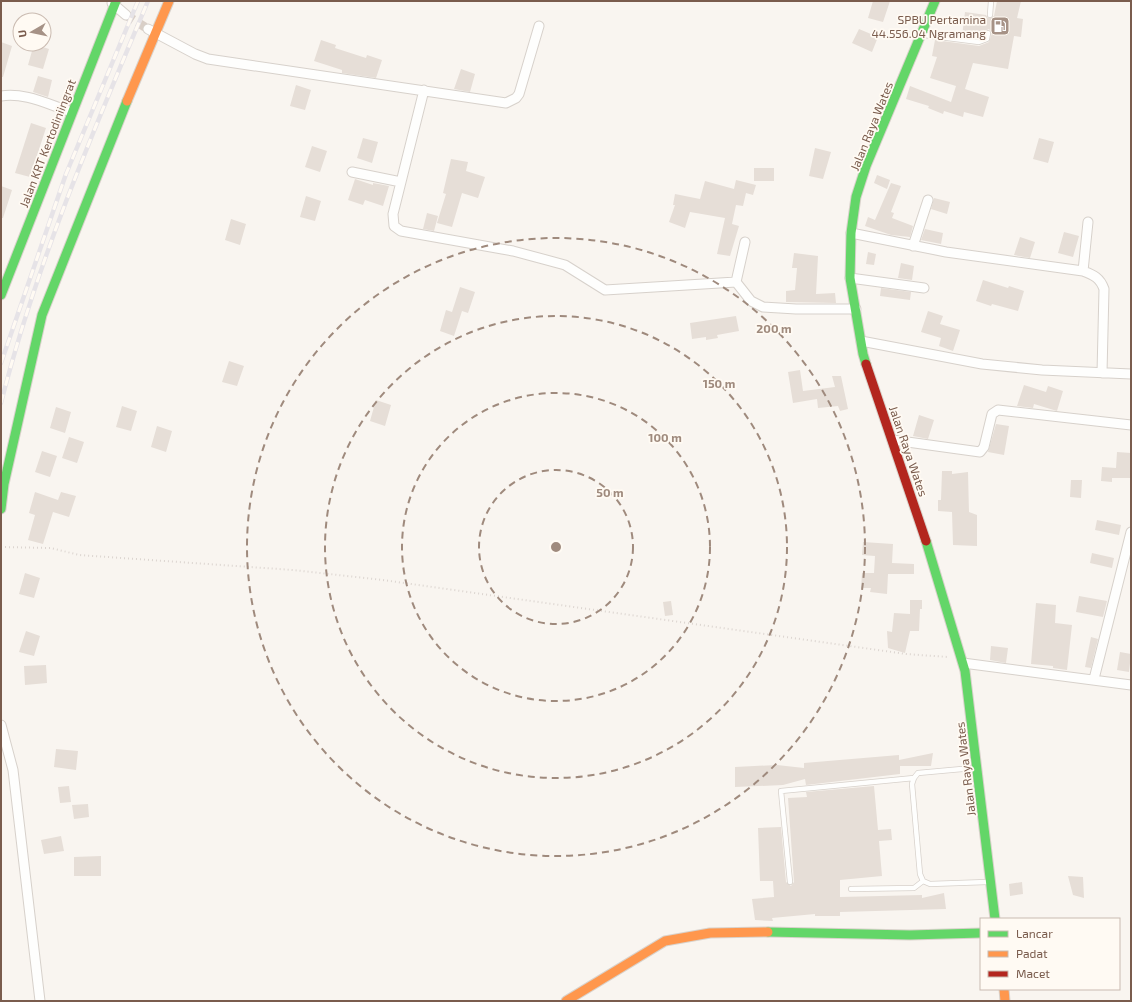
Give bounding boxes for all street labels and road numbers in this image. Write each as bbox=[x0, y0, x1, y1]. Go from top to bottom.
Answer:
street label: Jalan KRT Kertodiniingrat bbox=[16, 77, 78, 209]
street label: Jalan Raya Wates bbox=[847, 79, 895, 173]
street label: Jalan Raya Wates bbox=[887, 404, 931, 498]
street label: Jalan Raya Wates bbox=[952, 721, 978, 817]

